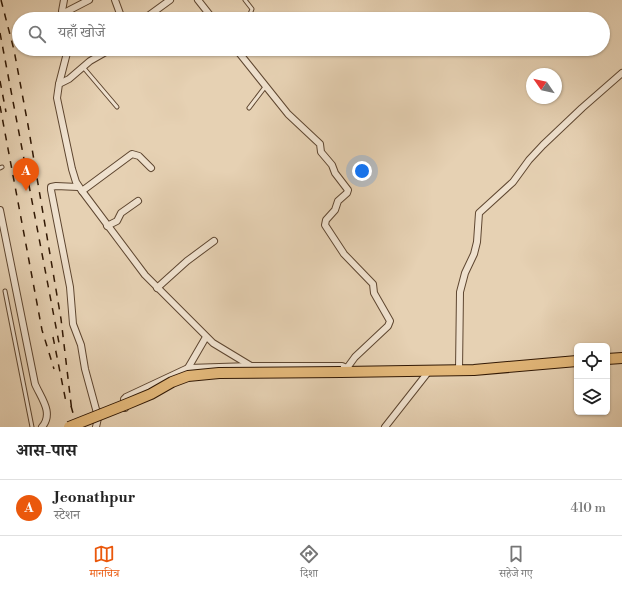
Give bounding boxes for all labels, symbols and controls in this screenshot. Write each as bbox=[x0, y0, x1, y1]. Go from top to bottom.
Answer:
search box bbox=[12, 12, 610, 56]
icon: search bbox=[26, 23, 48, 45]
text: यहाँ खोजें bbox=[58, 23, 105, 42]
north arrow bbox=[526, 68, 562, 104]
pin: A bbox=[13, 158, 39, 191]
your location bbox=[352, 161, 372, 181]
map controls bbox=[574, 343, 610, 415]
button: locate bbox=[574, 343, 610, 379]
button: layers bbox=[574, 379, 610, 415]
text: आस-पास bbox=[16, 440, 77, 462]
text: Jeonathpur bbox=[54, 488, 135, 507]
text: A bbox=[24, 500, 34, 516]
text: 410 m bbox=[570, 500, 606, 516]
text: स्टेशन bbox=[54, 507, 80, 523]
tab: मानचित्र bbox=[89, 543, 119, 584]
tab: दिशा bbox=[298, 543, 320, 584]
tab: सहेजे गए bbox=[499, 543, 533, 584]

